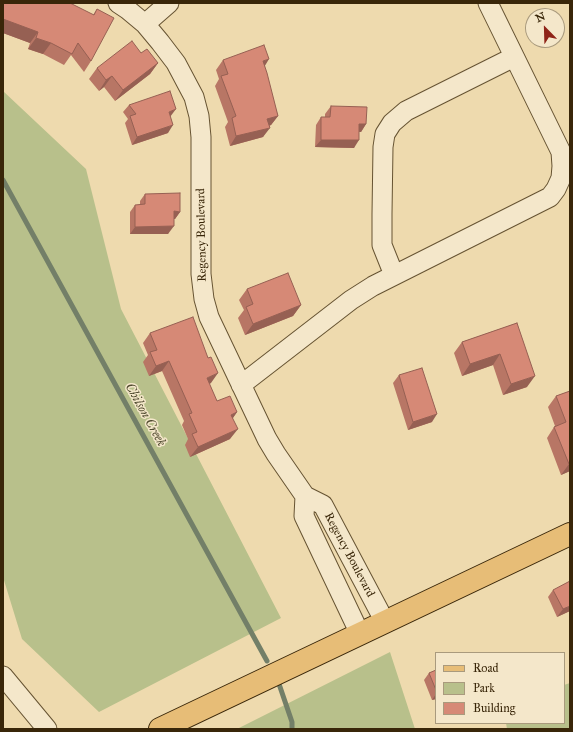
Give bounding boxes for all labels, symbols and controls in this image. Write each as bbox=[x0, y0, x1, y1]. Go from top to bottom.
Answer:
north arrow bbox=[525, 8, 565, 48]
text: N bbox=[534, 10, 547, 25]
street label: Regency Boulevard bbox=[194, 188, 210, 282]
water label: Chilson Creek bbox=[121, 381, 169, 449]
street label: Regency Boulevard bbox=[321, 510, 377, 600]
legend bbox=[435, 652, 565, 724]
text: Road bbox=[473, 661, 499, 675]
text: Park bbox=[473, 681, 495, 695]
text: Building bbox=[473, 701, 515, 715]

